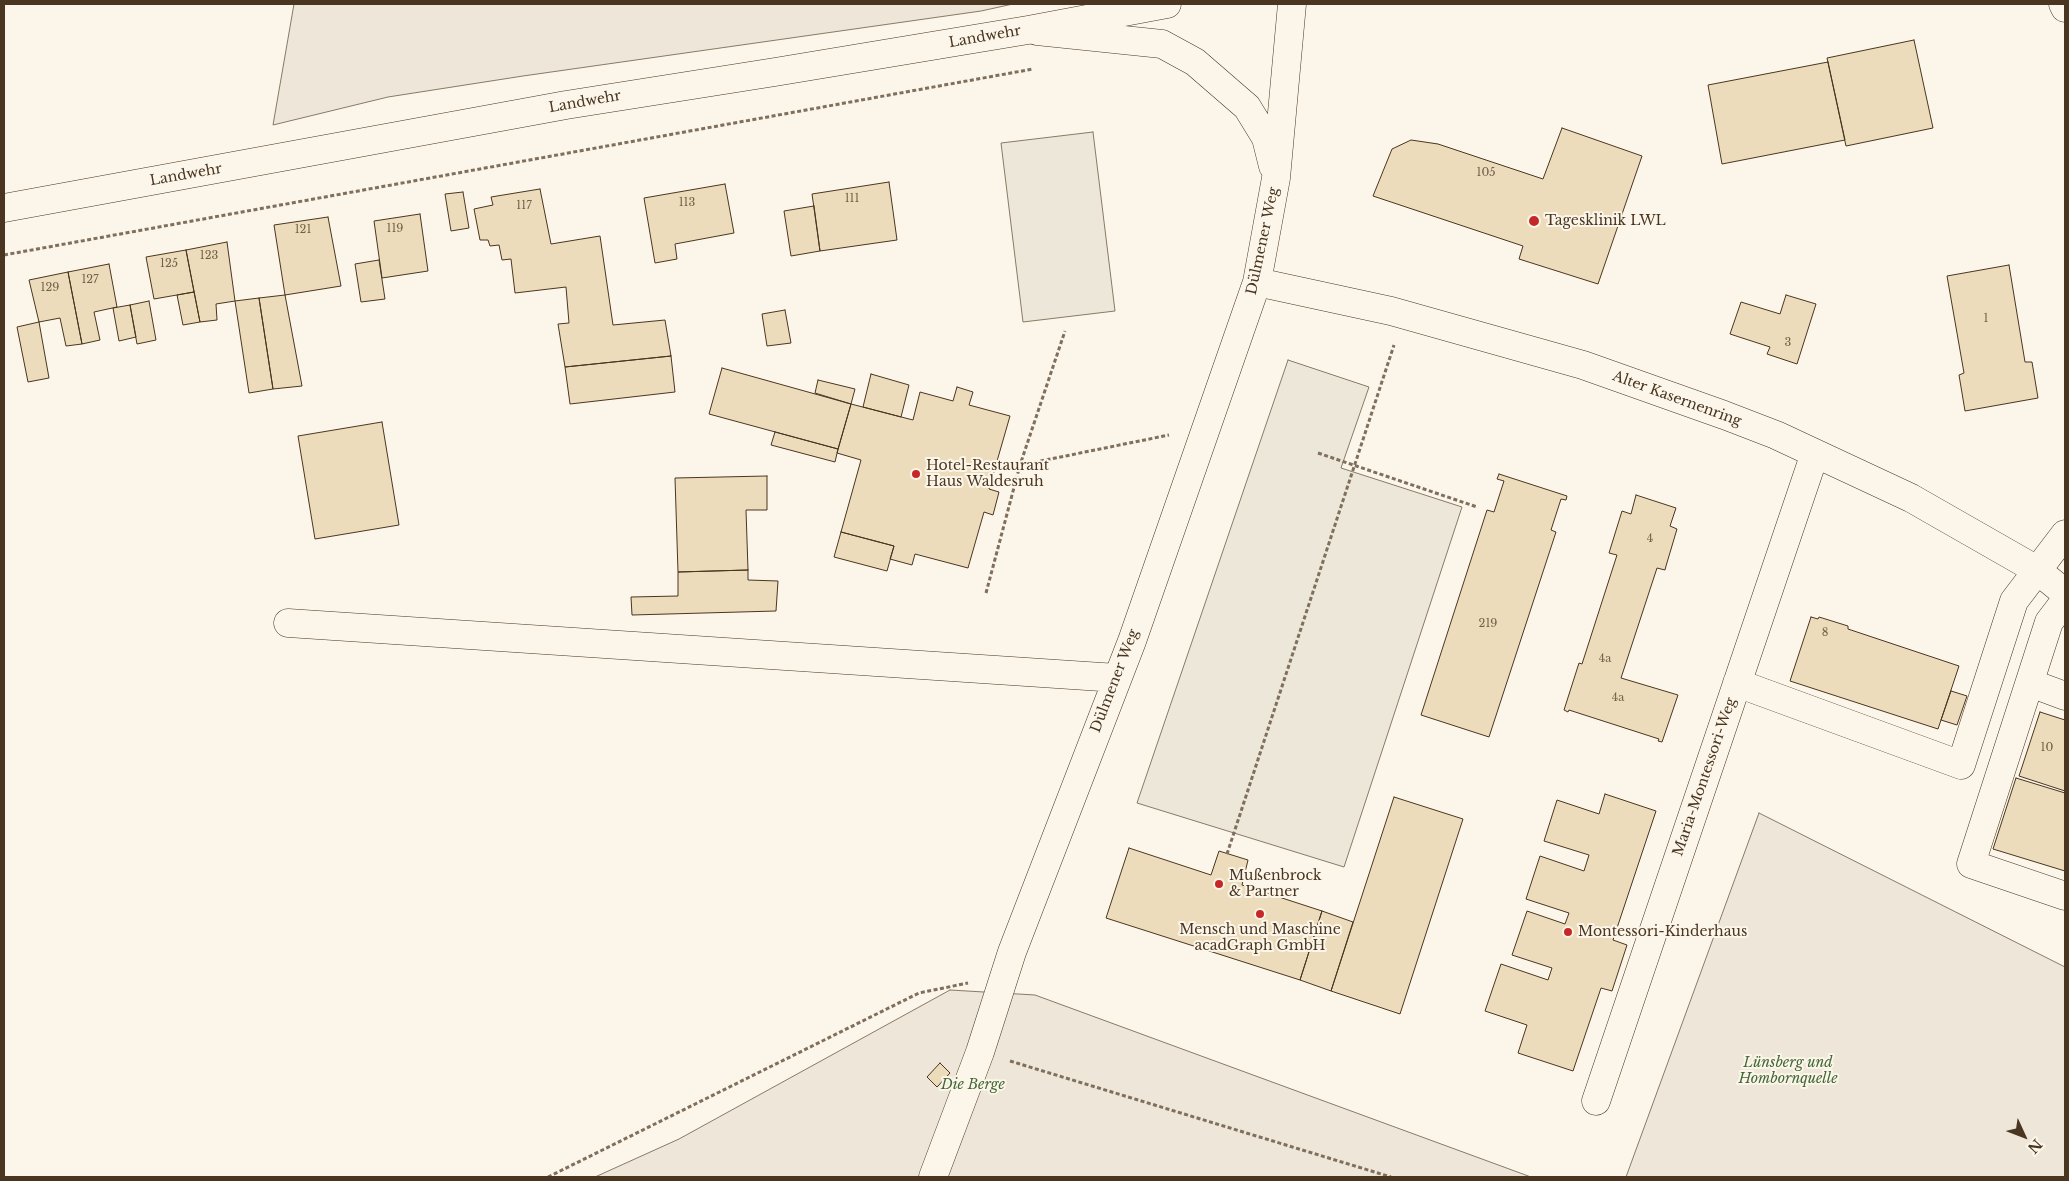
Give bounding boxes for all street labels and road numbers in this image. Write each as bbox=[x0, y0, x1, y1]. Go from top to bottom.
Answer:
street label: Landwehr bbox=[948, 22, 1022, 52]
street label: Landwehr bbox=[548, 87, 622, 117]
street label: Landwehr bbox=[149, 160, 223, 190]
street label: Dülmener Weg bbox=[1243, 186, 1283, 296]
street label: Alter Kasernenring bbox=[1610, 368, 1744, 430]
street label: Dülmener Weg bbox=[1088, 627, 1142, 735]
street label: Maria-Montessori-Weg bbox=[1670, 696, 1740, 858]

